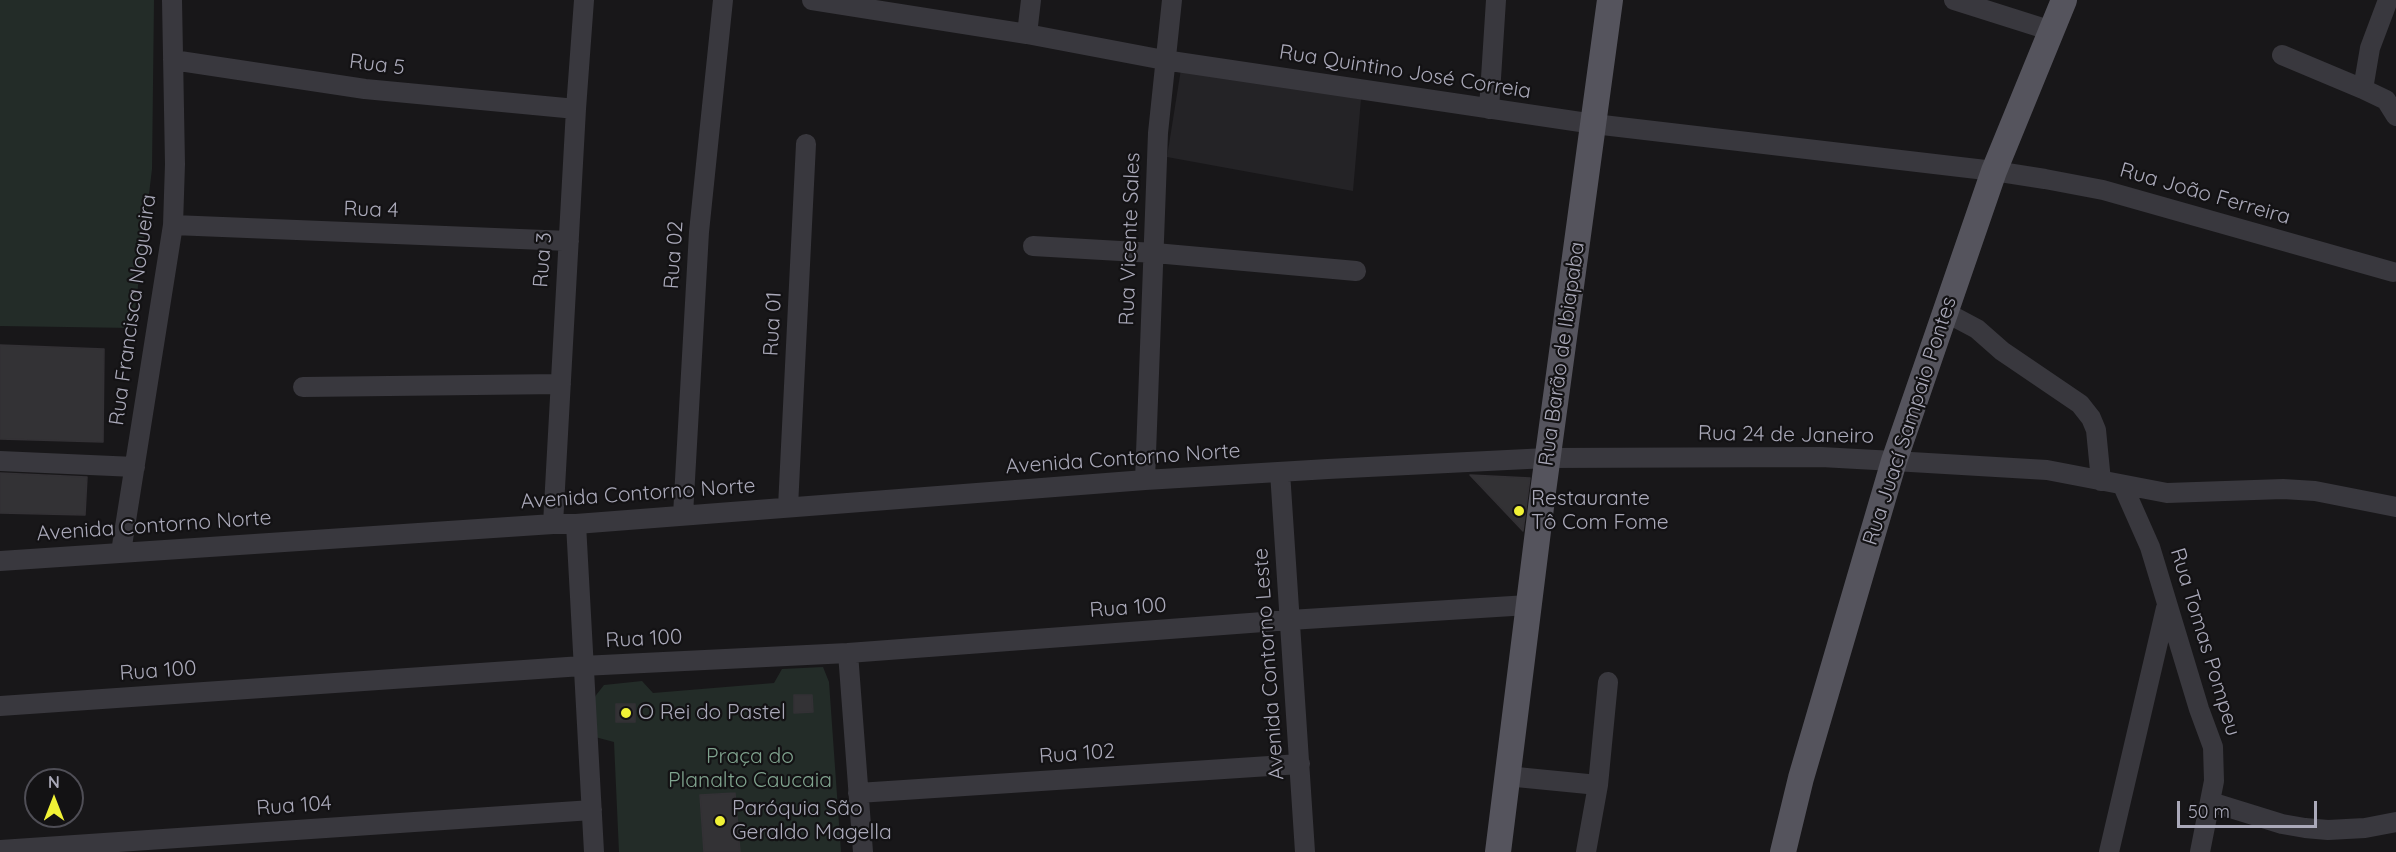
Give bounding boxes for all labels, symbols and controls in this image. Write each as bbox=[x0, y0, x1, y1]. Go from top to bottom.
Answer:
street label: Rua Quintino José Correia bbox=[1277, 40, 1533, 104]
street label: Rua 5 bbox=[348, 49, 406, 81]
street label: Rua Vicente Sales bbox=[1114, 152, 1146, 326]
street label: Rua João Ferreira bbox=[2117, 158, 2293, 230]
street label: Rua Francisca Nogueira bbox=[104, 193, 162, 427]
street label: Rua 4 bbox=[343, 196, 399, 224]
street label: Rua 02 bbox=[659, 220, 689, 290]
street label: Rua 3 bbox=[529, 232, 557, 288]
street label: Rua Barão de Ibiapaba bbox=[1534, 240, 1590, 468]
street label: Rua 01 bbox=[759, 291, 787, 357]
street label: Rua Juací Sampaio Pontes bbox=[1858, 293, 1962, 549]
street label: Rua 24 de Janeiro bbox=[1698, 421, 1874, 449]
street label: Avenida Contorno Norte bbox=[1005, 438, 1241, 480]
street label: Avenida Contorno Norte bbox=[520, 473, 756, 515]
place label: Restaurante Tô Com Fome bbox=[1531, 486, 1669, 536]
marker: Restaurante Tô Com Fome bbox=[1512, 504, 1526, 518]
street label: Avenida Contorno Norte bbox=[36, 505, 272, 547]
street label: Rua Tomas Pompeu bbox=[2164, 545, 2246, 739]
street label: Avenida Contorno Leste bbox=[1248, 547, 1290, 781]
street label: Rua 100 bbox=[1089, 593, 1167, 623]
street label: Rua 100 bbox=[605, 624, 683, 654]
street label: Rua 100 bbox=[119, 656, 197, 686]
place label: O Rei do Pastel bbox=[638, 700, 786, 726]
marker: O Rei do Pastel bbox=[619, 706, 633, 720]
street label: Rua 102 bbox=[1038, 739, 1116, 769]
park label: Praça do Planalto Caucaia bbox=[668, 744, 832, 794]
north arrow bbox=[24, 768, 84, 828]
text: N bbox=[48, 772, 60, 792]
scale bar bbox=[2180, 789, 2320, 827]
street label: Rua 104 bbox=[255, 791, 333, 821]
place label: Paróquia São Geraldo Magella bbox=[732, 796, 892, 846]
text: 50 m bbox=[2188, 800, 2230, 823]
marker: Paróquia São Geraldo Magella bbox=[713, 814, 727, 828]

